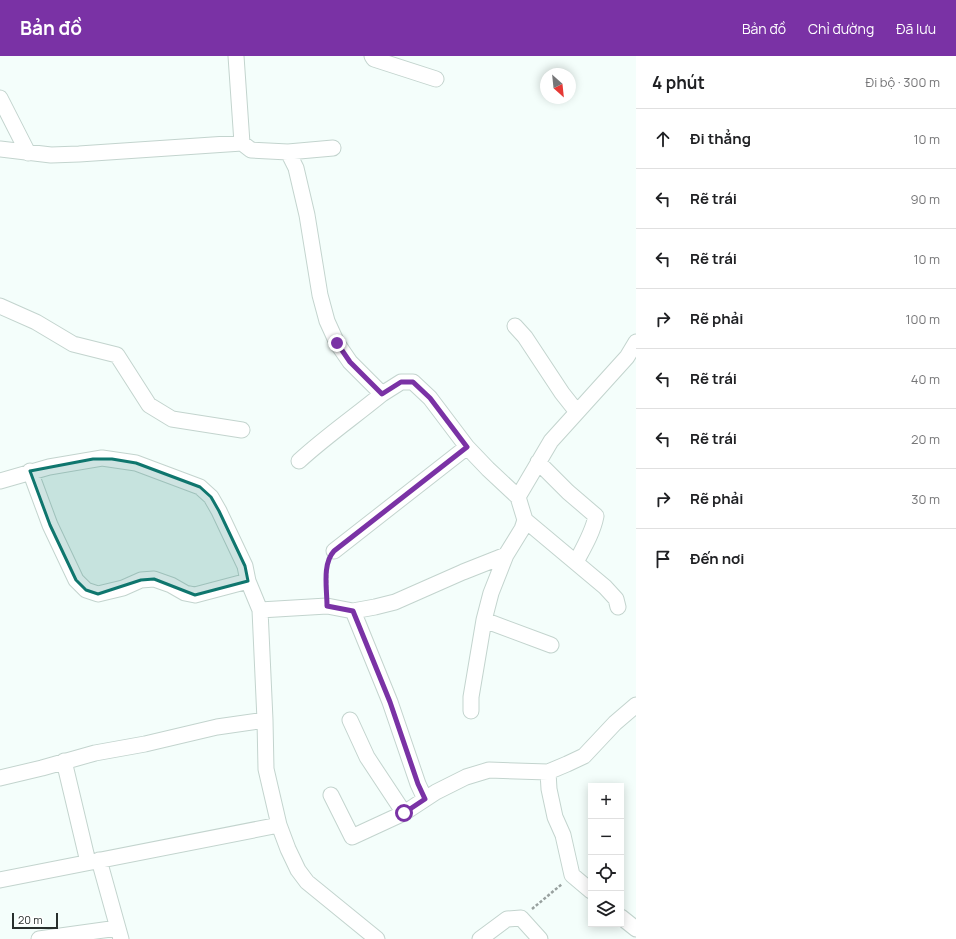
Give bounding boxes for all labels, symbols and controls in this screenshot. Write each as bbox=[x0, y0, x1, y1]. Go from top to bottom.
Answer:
text: Bản đồ bbox=[20, 15, 82, 41]
text: Bản đồ bbox=[742, 19, 786, 38]
text: Chỉ đường bbox=[808, 19, 874, 38]
text: Đã lưu bbox=[896, 19, 936, 38]
north arrow bbox=[540, 68, 576, 104]
text: 4 phút bbox=[652, 71, 705, 94]
text: Đi bộ · 300 m bbox=[866, 73, 940, 91]
icon: ahead bbox=[652, 128, 674, 150]
text: Đi thẳng bbox=[690, 128, 751, 149]
text: 10 m bbox=[913, 130, 940, 148]
icon: left bbox=[652, 188, 674, 210]
text: Rẽ trái bbox=[690, 188, 737, 209]
text: 90 m bbox=[910, 190, 940, 208]
icon: left bbox=[652, 248, 674, 270]
text: Rẽ trái bbox=[690, 248, 737, 269]
text: 10 m bbox=[913, 250, 940, 268]
icon: right bbox=[652, 308, 674, 330]
text: Rẽ phải bbox=[690, 308, 743, 329]
text: 100 m bbox=[905, 310, 940, 328]
route end bbox=[328, 334, 346, 352]
icon: left bbox=[652, 368, 674, 390]
text: Rẽ trái bbox=[690, 368, 737, 389]
text: 40 m bbox=[911, 370, 940, 388]
icon: left bbox=[652, 428, 674, 450]
text: Rẽ trái bbox=[690, 428, 737, 449]
text: 20 m bbox=[911, 430, 940, 448]
icon: right bbox=[652, 488, 674, 510]
text: Rẽ phải bbox=[690, 488, 743, 509]
text: 30 m bbox=[911, 490, 940, 508]
icon: arrive bbox=[652, 548, 674, 570]
text: Đến nơi bbox=[690, 548, 744, 569]
map controls bbox=[588, 783, 624, 927]
button: + bbox=[588, 783, 624, 819]
route start bbox=[395, 804, 413, 822]
button: − bbox=[588, 819, 624, 855]
button: locate bbox=[588, 855, 624, 891]
button: layers bbox=[588, 891, 624, 927]
scale bar bbox=[12, 911, 58, 930]
text: 20 m bbox=[18, 912, 43, 927]

